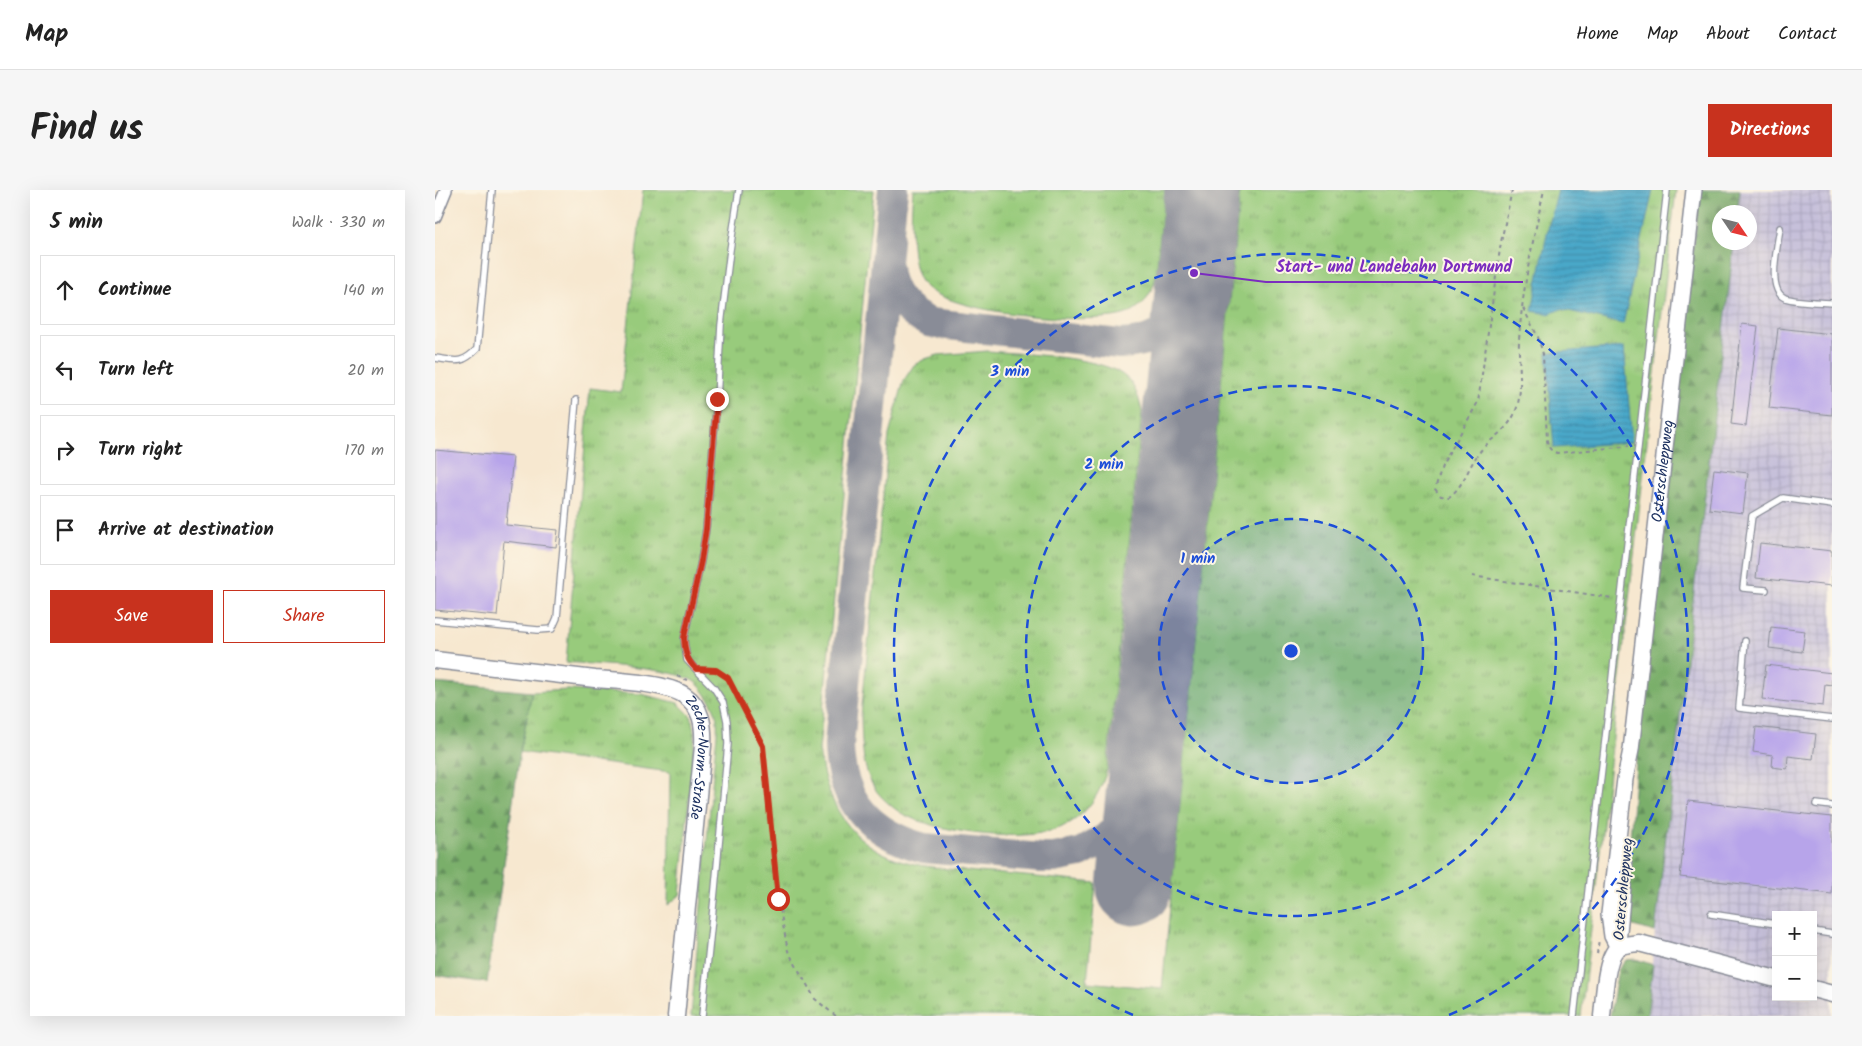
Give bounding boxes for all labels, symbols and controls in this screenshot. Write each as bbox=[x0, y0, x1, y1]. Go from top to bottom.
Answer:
text: Map bbox=[25, 15, 68, 54]
text: Home bbox=[1576, 20, 1619, 49]
text: Map bbox=[1647, 20, 1678, 49]
text: About bbox=[1706, 20, 1750, 49]
text: Contact bbox=[1778, 20, 1837, 49]
text: Find us bbox=[30, 102, 143, 158]
button: Directions bbox=[1708, 104, 1832, 157]
north arrow bbox=[1712, 205, 1757, 250]
text: 5 min bbox=[50, 206, 103, 239]
text: Walk · 330 m bbox=[292, 210, 385, 235]
callout: Start- und Landebahn Dortmund bbox=[1266, 251, 1523, 282]
text: Start- und Landebahn Dortmund bbox=[1276, 255, 1512, 280]
text: Continue bbox=[98, 275, 171, 305]
icon: ahead bbox=[51, 276, 79, 304]
text: 140 m bbox=[343, 278, 384, 303]
text: Turn left bbox=[98, 355, 173, 385]
icon: left bbox=[51, 356, 79, 384]
text: 20 m bbox=[348, 358, 384, 383]
text: 3 min bbox=[990, 360, 1029, 384]
route end bbox=[706, 388, 729, 411]
street label: Osterschleppweg bbox=[1646, 418, 1681, 524]
text: Turn right bbox=[98, 435, 183, 465]
icon: right bbox=[51, 436, 79, 464]
text: 170 m bbox=[344, 438, 384, 463]
text: 2 min bbox=[1084, 453, 1124, 477]
text: Arrive at destination bbox=[98, 515, 274, 545]
icon: arrive bbox=[51, 516, 79, 544]
text: 1 min bbox=[1181, 547, 1215, 571]
button: Save bbox=[50, 590, 213, 643]
button: Share bbox=[223, 590, 385, 643]
centre of rings bbox=[1282, 642, 1300, 660]
street label: Zeche-Norm-Straße bbox=[678, 690, 714, 821]
street label: Osterschleppweg bbox=[1608, 837, 1640, 941]
route start bbox=[767, 888, 790, 911]
map controls bbox=[1772, 911, 1817, 1001]
button: + bbox=[1772, 911, 1817, 956]
button: − bbox=[1772, 956, 1817, 1001]

